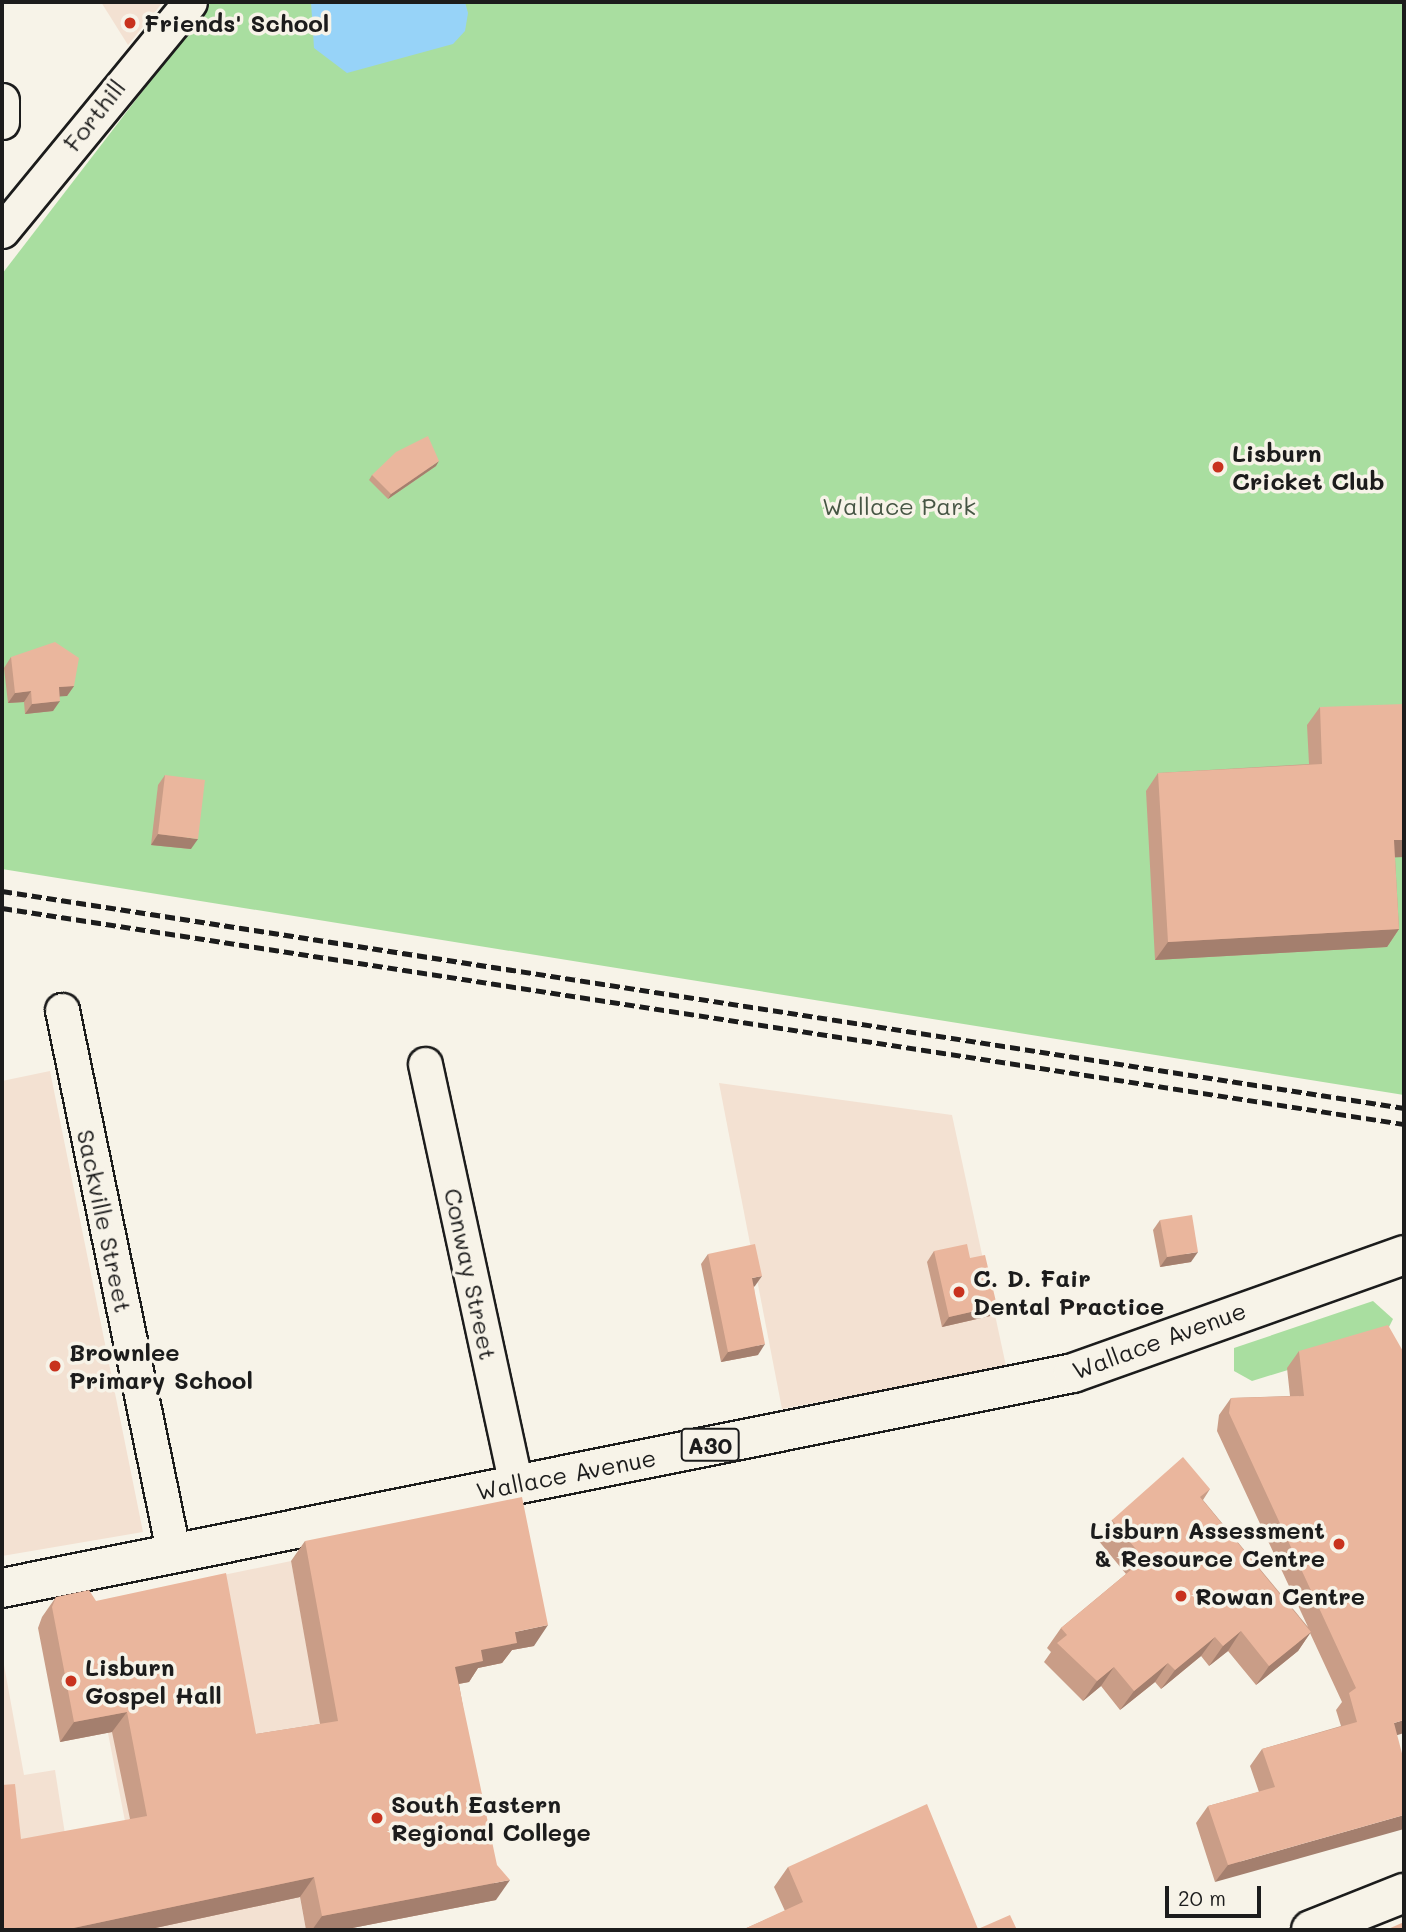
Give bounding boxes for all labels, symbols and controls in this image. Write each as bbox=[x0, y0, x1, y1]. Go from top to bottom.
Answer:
place label: Friends' School bbox=[144, 9, 329, 37]
marker: Friends' School bbox=[122, 15, 138, 31]
street label: Forthill bbox=[57, 73, 131, 157]
place label: Lisburn Cricket Club bbox=[1232, 439, 1385, 495]
marker: Lisburn Cricket Club bbox=[1210, 459, 1226, 475]
park label: Wallace Park bbox=[822, 492, 976, 520]
street label: Sackville Street bbox=[72, 1127, 138, 1315]
street label: Conway Street bbox=[439, 1185, 503, 1363]
place label: C. D. Fair Dental Practice bbox=[973, 1264, 1164, 1320]
marker: C. D. Fair Dental Practice bbox=[951, 1284, 967, 1300]
street label: Wallace Avenue bbox=[1068, 1295, 1250, 1385]
place label: Brownlee Primary School bbox=[69, 1338, 253, 1394]
marker: Brownlee Primary School bbox=[47, 1358, 63, 1374]
road number: A30 bbox=[680, 1426, 740, 1464]
street label: Wallace Avenue bbox=[474, 1442, 658, 1506]
place label: Lisburn Assessment & Resource Centre bbox=[1090, 1516, 1325, 1572]
marker: Lisburn Assessment & Resource Centre bbox=[1331, 1536, 1347, 1552]
place label: Rowan Centre bbox=[1195, 1582, 1365, 1610]
marker: Rowan Centre bbox=[1173, 1588, 1189, 1604]
place label: Lisburn Gospel Hall bbox=[85, 1653, 222, 1709]
marker: Lisburn Gospel Hall bbox=[63, 1673, 79, 1689]
place label: South Eastern Regional College bbox=[391, 1790, 591, 1846]
marker: South Eastern Regional College bbox=[369, 1810, 385, 1826]
scale bar bbox=[1168, 1872, 1264, 1916]
text: 20 m bbox=[1178, 1884, 1226, 1911]

